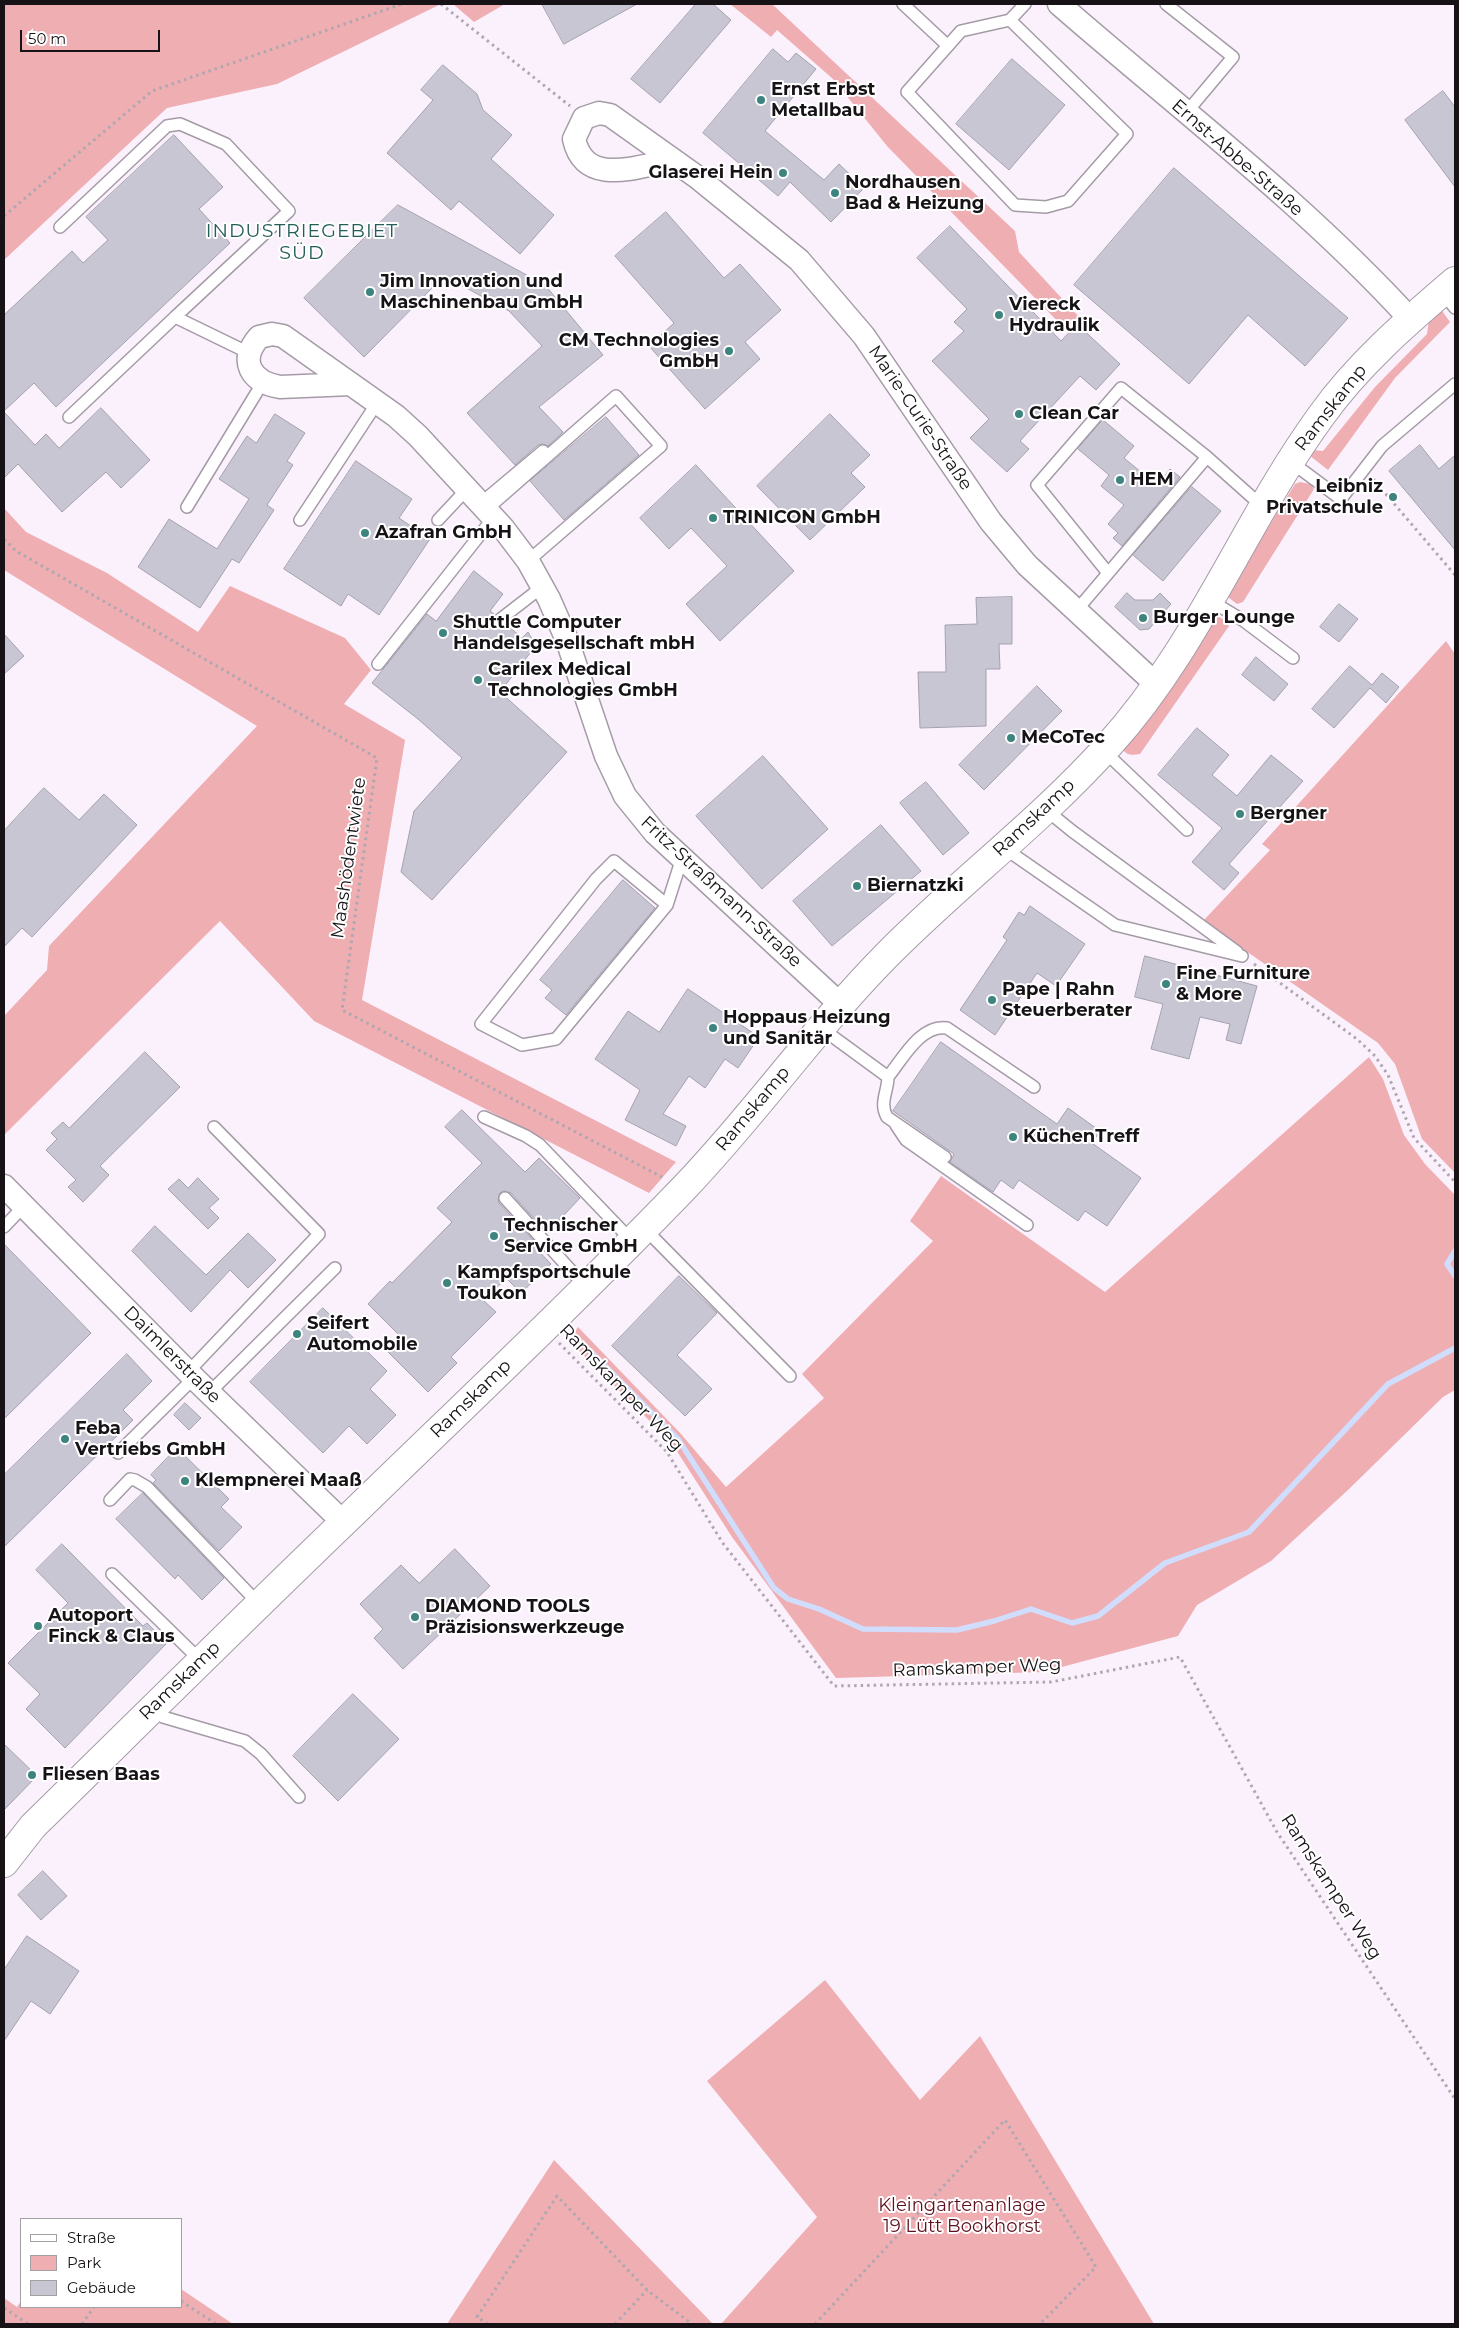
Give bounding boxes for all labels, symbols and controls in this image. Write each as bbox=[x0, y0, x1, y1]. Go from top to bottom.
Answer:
scale bar bbox=[22, 20, 162, 52]
text: 50 m bbox=[28, 29, 66, 48]
place label: Ernst Erbst Metallbau bbox=[771, 79, 875, 122]
marker: Ernst Erbst Metallbau bbox=[755, 94, 767, 106]
street label: Ernst-Abbe-Straße bbox=[1167, 95, 1307, 221]
place label: Glaserei Hein bbox=[648, 162, 773, 184]
marker: Glaserei Hein bbox=[777, 167, 789, 179]
place label: Nordhausen Bad & Heizung bbox=[845, 172, 984, 214]
marker: Nordhausen Bad & Heizung bbox=[829, 187, 841, 199]
district label: INDUSTRIEGEBIET SÜD bbox=[204, 220, 400, 264]
place label: Jim Innovation und Maschinenbau GmbH bbox=[380, 271, 583, 314]
marker: Jim Innovation und Maschinenbau GmbH bbox=[364, 286, 376, 298]
place label: Viereck Hydraulik bbox=[1009, 294, 1100, 336]
marker: Viereck Hydraulik bbox=[993, 309, 1005, 321]
place label: CM Technologies GmbH bbox=[559, 330, 719, 372]
street label: Marie-Curie-Straße bbox=[863, 341, 977, 495]
marker: CM Technologies GmbH bbox=[723, 345, 735, 357]
street label: Ramskamp bbox=[1290, 360, 1372, 456]
place label: Clean Car bbox=[1029, 403, 1119, 425]
marker: Clean Car bbox=[1013, 408, 1025, 420]
place label: HEM bbox=[1130, 469, 1174, 491]
marker: HEM bbox=[1114, 474, 1126, 486]
place label: Leibniz Privatschule bbox=[1266, 476, 1383, 518]
marker: Leibniz Privatschule bbox=[1387, 491, 1399, 503]
place label: TRINICON GmbH bbox=[723, 507, 881, 529]
marker: TRINICON GmbH bbox=[707, 512, 719, 524]
place label: Azafran GmbH bbox=[375, 522, 512, 544]
marker: Azafran GmbH bbox=[359, 527, 371, 539]
place label: Burger Lounge bbox=[1153, 607, 1295, 629]
place label: Shuttle Computer Handelsgesellschaft mbH bbox=[453, 612, 695, 654]
marker: Burger Lounge bbox=[1137, 612, 1149, 624]
marker: Shuttle Computer Handelsgesellschaft mbH bbox=[437, 627, 449, 639]
place label: Carilex Medical Technologies GmbH bbox=[488, 659, 678, 702]
marker: Carilex Medical Technologies GmbH bbox=[472, 674, 484, 686]
place label: MeCoTec bbox=[1021, 727, 1105, 749]
marker: MeCoTec bbox=[1005, 732, 1017, 744]
street label: Ramskamp bbox=[989, 775, 1079, 861]
street label: Maashödentwiete bbox=[327, 776, 371, 940]
place label: Bergner bbox=[1250, 803, 1327, 825]
marker: Bergner bbox=[1234, 808, 1246, 820]
street label: Fritz-Straßmann-Straße bbox=[636, 812, 806, 972]
place label: Biernatzki bbox=[867, 875, 964, 897]
marker: Biernatzki bbox=[851, 880, 863, 892]
place label: Fine Furniture & More bbox=[1176, 963, 1310, 1006]
marker: Fine Furniture & More bbox=[1160, 978, 1172, 990]
place label: Pape | Rahn Steuerberater bbox=[1002, 979, 1132, 1022]
marker: Pape | Rahn Steuerberater bbox=[986, 994, 998, 1006]
place label: Hoppaus Heizung und Sanitär bbox=[723, 1007, 891, 1050]
marker: Hoppaus Heizung und Sanitär bbox=[707, 1022, 719, 1034]
street label: Ramskamp bbox=[711, 1062, 795, 1156]
place label: KüchenTreff bbox=[1023, 1126, 1139, 1148]
marker: KüchenTreff bbox=[1007, 1131, 1019, 1143]
place label: Technischer Service GmbH bbox=[504, 1215, 638, 1258]
marker: Technischer Service GmbH bbox=[488, 1230, 500, 1242]
place label: Kampfsportschule Toukon bbox=[457, 1262, 631, 1304]
marker: Kampfsportschule Toukon bbox=[441, 1277, 453, 1289]
street label: Daimlerstraße bbox=[119, 1302, 225, 1408]
place label: Seifert Automobile bbox=[307, 1313, 418, 1356]
street label: Ramskamper Weg bbox=[555, 1320, 687, 1456]
marker: Seifert Automobile bbox=[291, 1328, 303, 1340]
street label: Ramskamp bbox=[426, 1355, 516, 1443]
place label: Feba Vertriebs GmbH bbox=[75, 1418, 226, 1460]
marker: Feba Vertriebs GmbH bbox=[59, 1433, 71, 1445]
place label: Klempnerei Maaß bbox=[195, 1470, 362, 1492]
marker: Klempnerei Maaß bbox=[179, 1475, 191, 1487]
place label: DIAMOND TOOLS Präzisionswerkzeuge bbox=[425, 1596, 624, 1638]
place label: Autoport Finck & Claus bbox=[48, 1605, 175, 1648]
marker: DIAMOND TOOLS Präzisionswerkzeuge bbox=[409, 1611, 421, 1623]
marker: Autoport Finck & Claus bbox=[32, 1620, 44, 1632]
street label: Ramskamp bbox=[135, 1637, 225, 1725]
street label: Ramskamper Weg bbox=[892, 1654, 1062, 1682]
place label: Fliesen Baas bbox=[42, 1764, 160, 1786]
marker: Fliesen Baas bbox=[26, 1769, 38, 1781]
street label: Ramskamper Weg bbox=[1276, 1810, 1386, 1964]
park label: Kleingartenanlage 19 Lütt Bookhorst bbox=[878, 2195, 1046, 2238]
legend bbox=[20, 2218, 182, 2308]
text: Straße bbox=[67, 2228, 116, 2247]
text: Park bbox=[67, 2253, 101, 2272]
text: Gebäude bbox=[67, 2278, 136, 2297]

